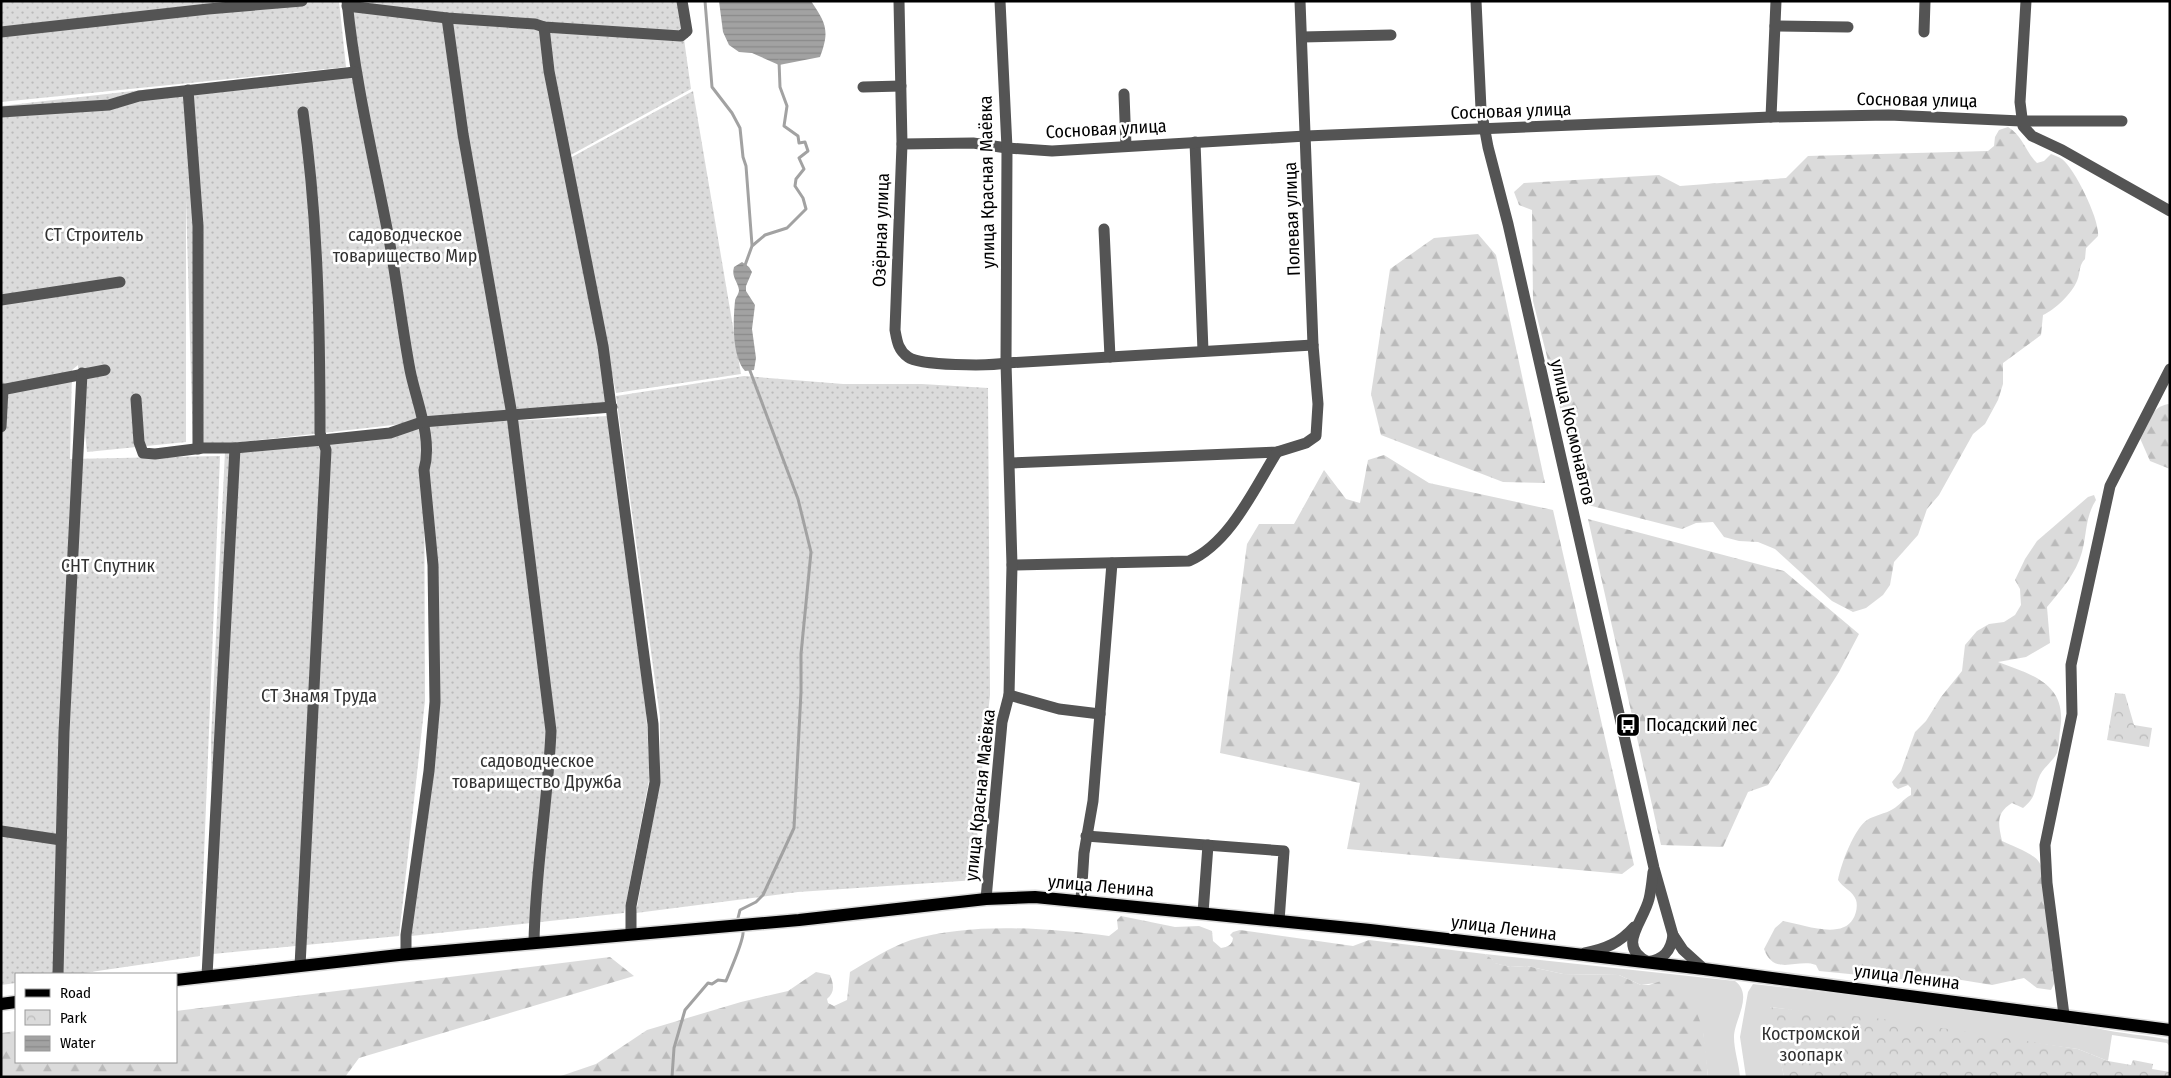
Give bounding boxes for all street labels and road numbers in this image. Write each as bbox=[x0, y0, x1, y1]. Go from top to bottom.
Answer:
street label: Сосновая улица bbox=[1856, 88, 1978, 112]
street label: улица Красная Маёвка bbox=[974, 95, 1000, 269]
street label: Сосновая улица bbox=[1450, 98, 1572, 124]
street label: Сосновая улица bbox=[1045, 115, 1167, 143]
street label: Полевая улица bbox=[1279, 161, 1305, 276]
street label: Озёрная улица bbox=[868, 172, 894, 287]
street label: улица Космонавтов bbox=[1546, 357, 1600, 507]
street label: улица Красная Маёвка bbox=[960, 708, 1000, 882]
street label: улица Ленина bbox=[1047, 870, 1155, 902]
street label: улица Ленина bbox=[1450, 911, 1558, 945]
street label: улица Ленина bbox=[1853, 960, 1961, 994]

